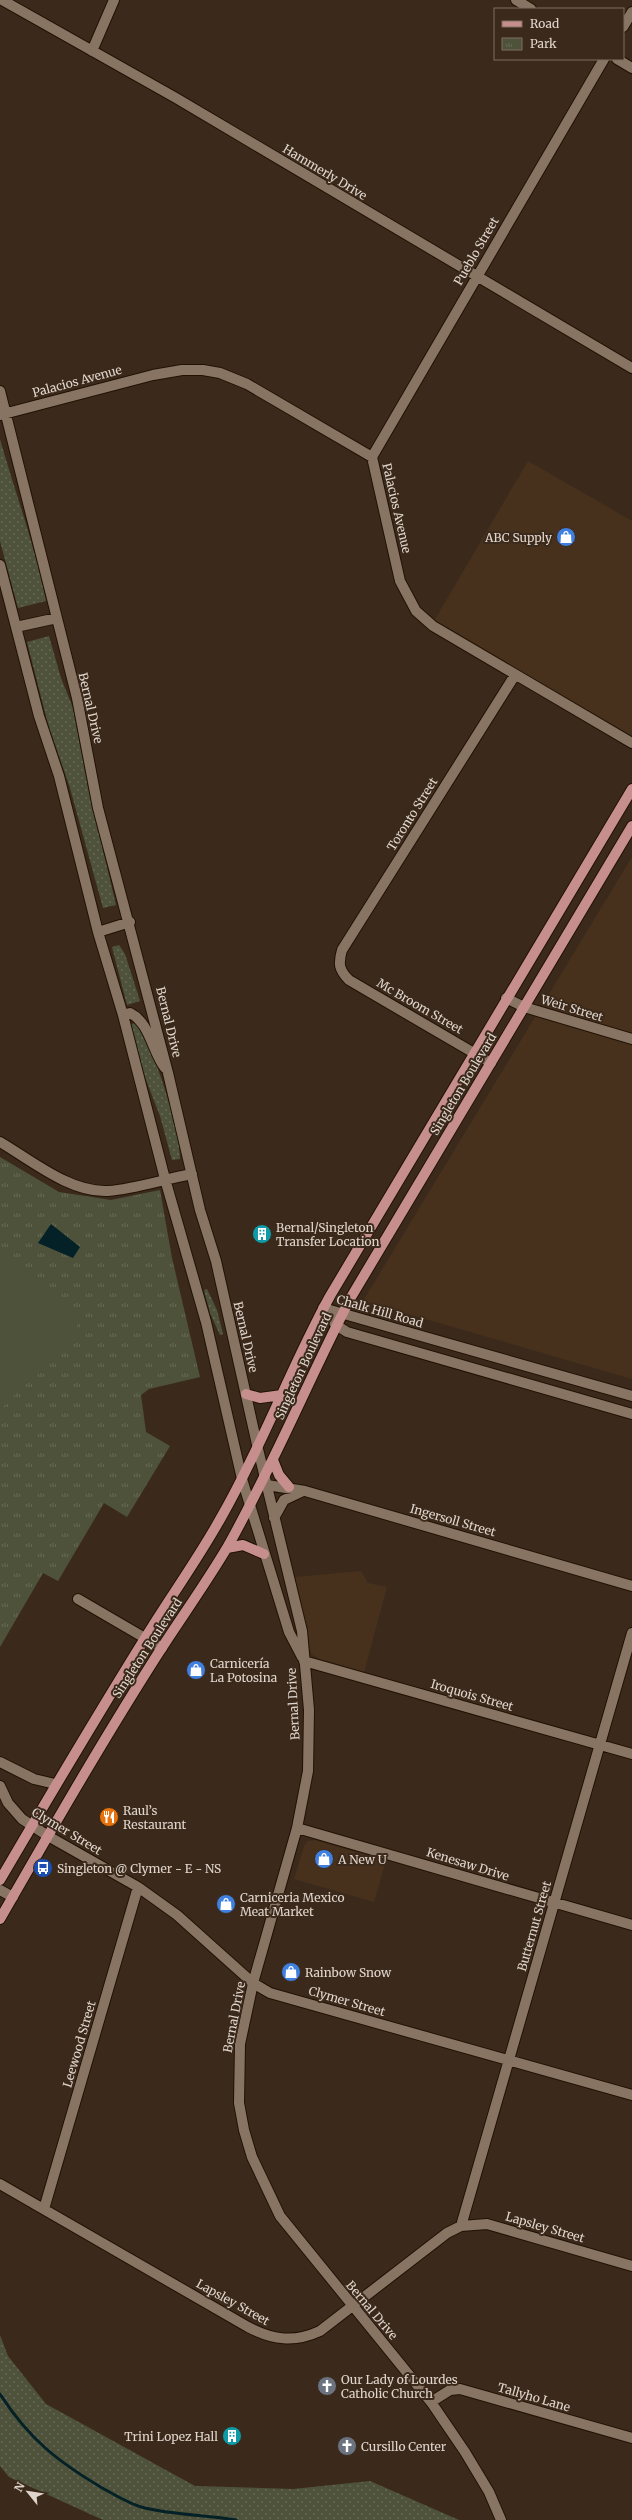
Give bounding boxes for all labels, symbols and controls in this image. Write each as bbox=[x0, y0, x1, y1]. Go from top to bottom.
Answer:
legend bbox=[494, 8, 624, 60]
text: Road bbox=[530, 16, 559, 31]
text: Park bbox=[530, 36, 557, 51]
street label: Hammerly Drive bbox=[280, 141, 370, 203]
street label: Pueblo Street bbox=[450, 214, 502, 288]
street label: Palacios Avenue bbox=[31, 362, 123, 400]
street label: Palacios Avenue bbox=[379, 462, 415, 554]
shop icon: ABC Supply bbox=[555, 526, 577, 548]
place label: ABC Supply bbox=[484, 530, 552, 545]
street label: Bernal Drive bbox=[76, 671, 106, 745]
street label: Toronto Street bbox=[384, 774, 441, 853]
street label: Mc Broom Street bbox=[374, 975, 466, 1037]
street label: Bernal Drive bbox=[153, 985, 185, 1059]
street label: Weir Street bbox=[538, 991, 605, 1025]
street label: Singleton Boulevard bbox=[427, 1030, 499, 1138]
place label: Bernal/Singleton Transfer Location bbox=[276, 1220, 380, 1249]
building icon: Bernal/Singleton Transfer Location bbox=[251, 1223, 273, 1245]
street label: Chalk Hill Road bbox=[335, 1291, 425, 1331]
street label: Bernal Drive bbox=[231, 1300, 261, 1374]
street label: Singleton Boulevard bbox=[272, 1310, 334, 1422]
street label: Ingersoll Street bbox=[409, 1501, 498, 1539]
street label: Singleton Boulevard bbox=[109, 1595, 185, 1701]
place label: Carnicería La Potosina bbox=[210, 1656, 278, 1685]
shop icon: Carnicería La Potosina bbox=[185, 1659, 207, 1681]
street label: Bernal Drive bbox=[284, 1668, 302, 1740]
street label: Iroquois Street bbox=[429, 1676, 515, 1714]
place label: Raul’s Restaurant bbox=[123, 1803, 186, 1832]
street label: Clymer Street bbox=[29, 1804, 105, 1858]
restaurant icon: Raul’s Restaurant bbox=[98, 1806, 120, 1828]
street label: Kenesaw Drive bbox=[425, 1844, 511, 1884]
shop icon: A New U bbox=[313, 1848, 335, 1870]
place label: A New U bbox=[337, 1852, 387, 1867]
bus stop icon: Singleton @ Clymer - E - NS bbox=[32, 1857, 54, 1879]
place label: Singleton @ Clymer - E - NS bbox=[57, 1861, 221, 1876]
street label: Butternut Street bbox=[514, 1879, 554, 1973]
place label: Carniceria Mexico Meat Market bbox=[240, 1890, 344, 1919]
shop icon: Carniceria Mexico Meat Market bbox=[215, 1893, 237, 1915]
shop icon: Rainbow Snow bbox=[280, 1961, 302, 1983]
place label: Rainbow Snow bbox=[305, 1965, 392, 1980]
street label: Bernal Drive bbox=[220, 1980, 248, 2054]
street label: Clymer Street bbox=[307, 1983, 387, 2019]
street label: Leewood Street bbox=[59, 1999, 99, 2089]
street label: Lapsley Street bbox=[504, 2209, 586, 2246]
street label: Lapsley Street bbox=[194, 2276, 273, 2328]
street label: Bernal Drive bbox=[343, 2278, 401, 2342]
place label: Our Lady of Lourdes Catholic Church bbox=[341, 2372, 458, 2401]
church icon: Our Lady of Lourdes Catholic Church bbox=[316, 2375, 338, 2397]
street label: Tallyho Lane bbox=[496, 2379, 572, 2415]
building icon: Trini Lopez Hall bbox=[221, 2425, 243, 2447]
place label: Trini Lopez Hall bbox=[124, 2429, 218, 2444]
church icon: Cursillo Center bbox=[336, 2435, 358, 2457]
place label: Cursillo Center bbox=[361, 2439, 447, 2454]
north arrow bbox=[8, 2472, 48, 2512]
text: N bbox=[11, 2479, 28, 2494]

